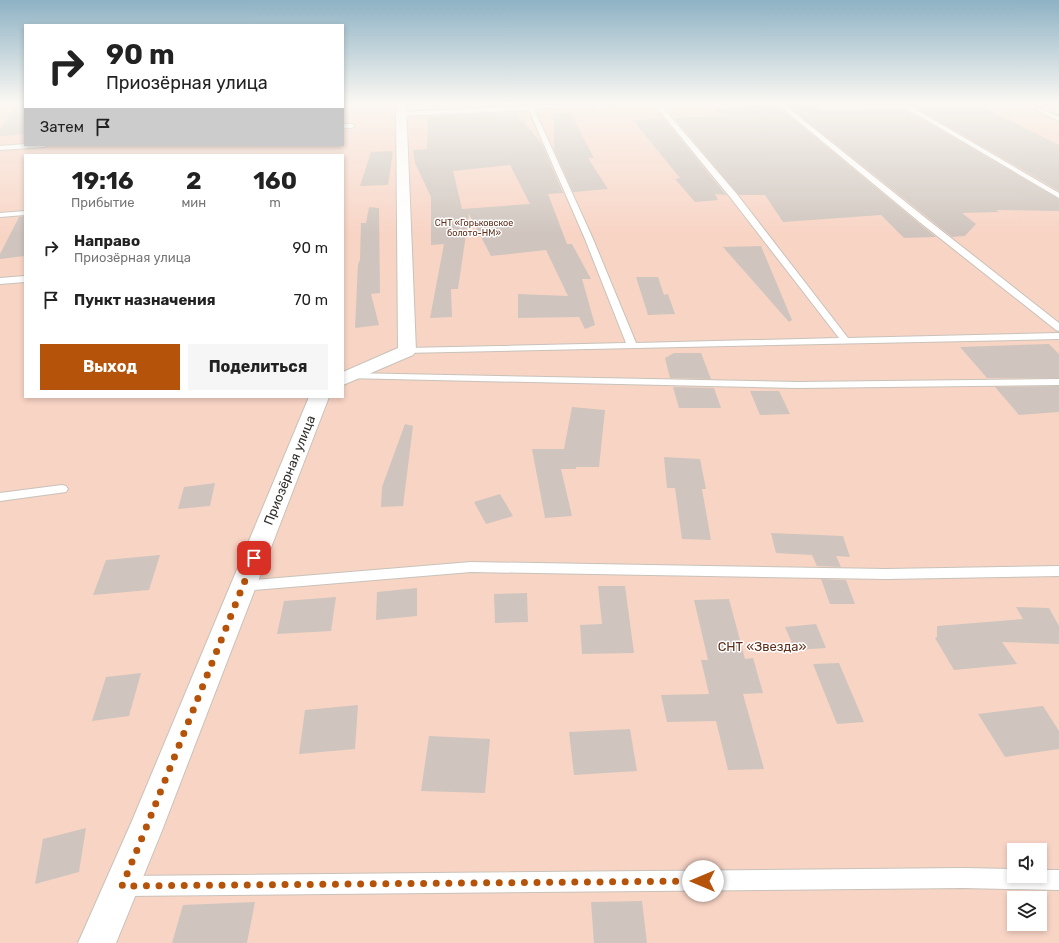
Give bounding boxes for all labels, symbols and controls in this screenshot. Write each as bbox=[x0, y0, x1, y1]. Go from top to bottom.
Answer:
text: 90 m bbox=[106, 38, 175, 71]
icon: right bbox=[40, 40, 92, 92]
text: Приозёрная улица bbox=[106, 72, 268, 94]
icon: arrive bbox=[92, 116, 114, 138]
text: Затем bbox=[40, 118, 84, 136]
text: 19:16 bbox=[72, 167, 134, 195]
text: 2 bbox=[186, 167, 202, 195]
text: 160 bbox=[253, 167, 297, 195]
text: Прибытие bbox=[71, 195, 135, 210]
text: мин bbox=[181, 195, 206, 210]
text: m bbox=[269, 195, 281, 210]
park label: СНТ «Горьковское болото-НМ» bbox=[435, 218, 513, 238]
text: Направо bbox=[74, 232, 140, 250]
icon: right bbox=[40, 237, 62, 259]
text: 90 m bbox=[293, 239, 328, 257]
text: Приозёрная улица bbox=[74, 250, 191, 265]
icon: arrive bbox=[40, 289, 62, 311]
text: Пункт назначения bbox=[74, 291, 216, 309]
text: 70 m bbox=[294, 291, 328, 309]
button: Выход bbox=[40, 344, 180, 390]
button: Поделиться bbox=[188, 344, 328, 390]
street label: Приозёрная улица bbox=[261, 413, 318, 527]
pin bbox=[237, 541, 271, 575]
icon: arrive bbox=[243, 547, 265, 569]
park label: СНТ «Звезда» bbox=[718, 639, 806, 654]
map controls bbox=[1007, 843, 1047, 931]
button: sound bbox=[1007, 843, 1047, 883]
position arrow bbox=[682, 860, 724, 902]
button: layers bbox=[1007, 891, 1047, 931]

